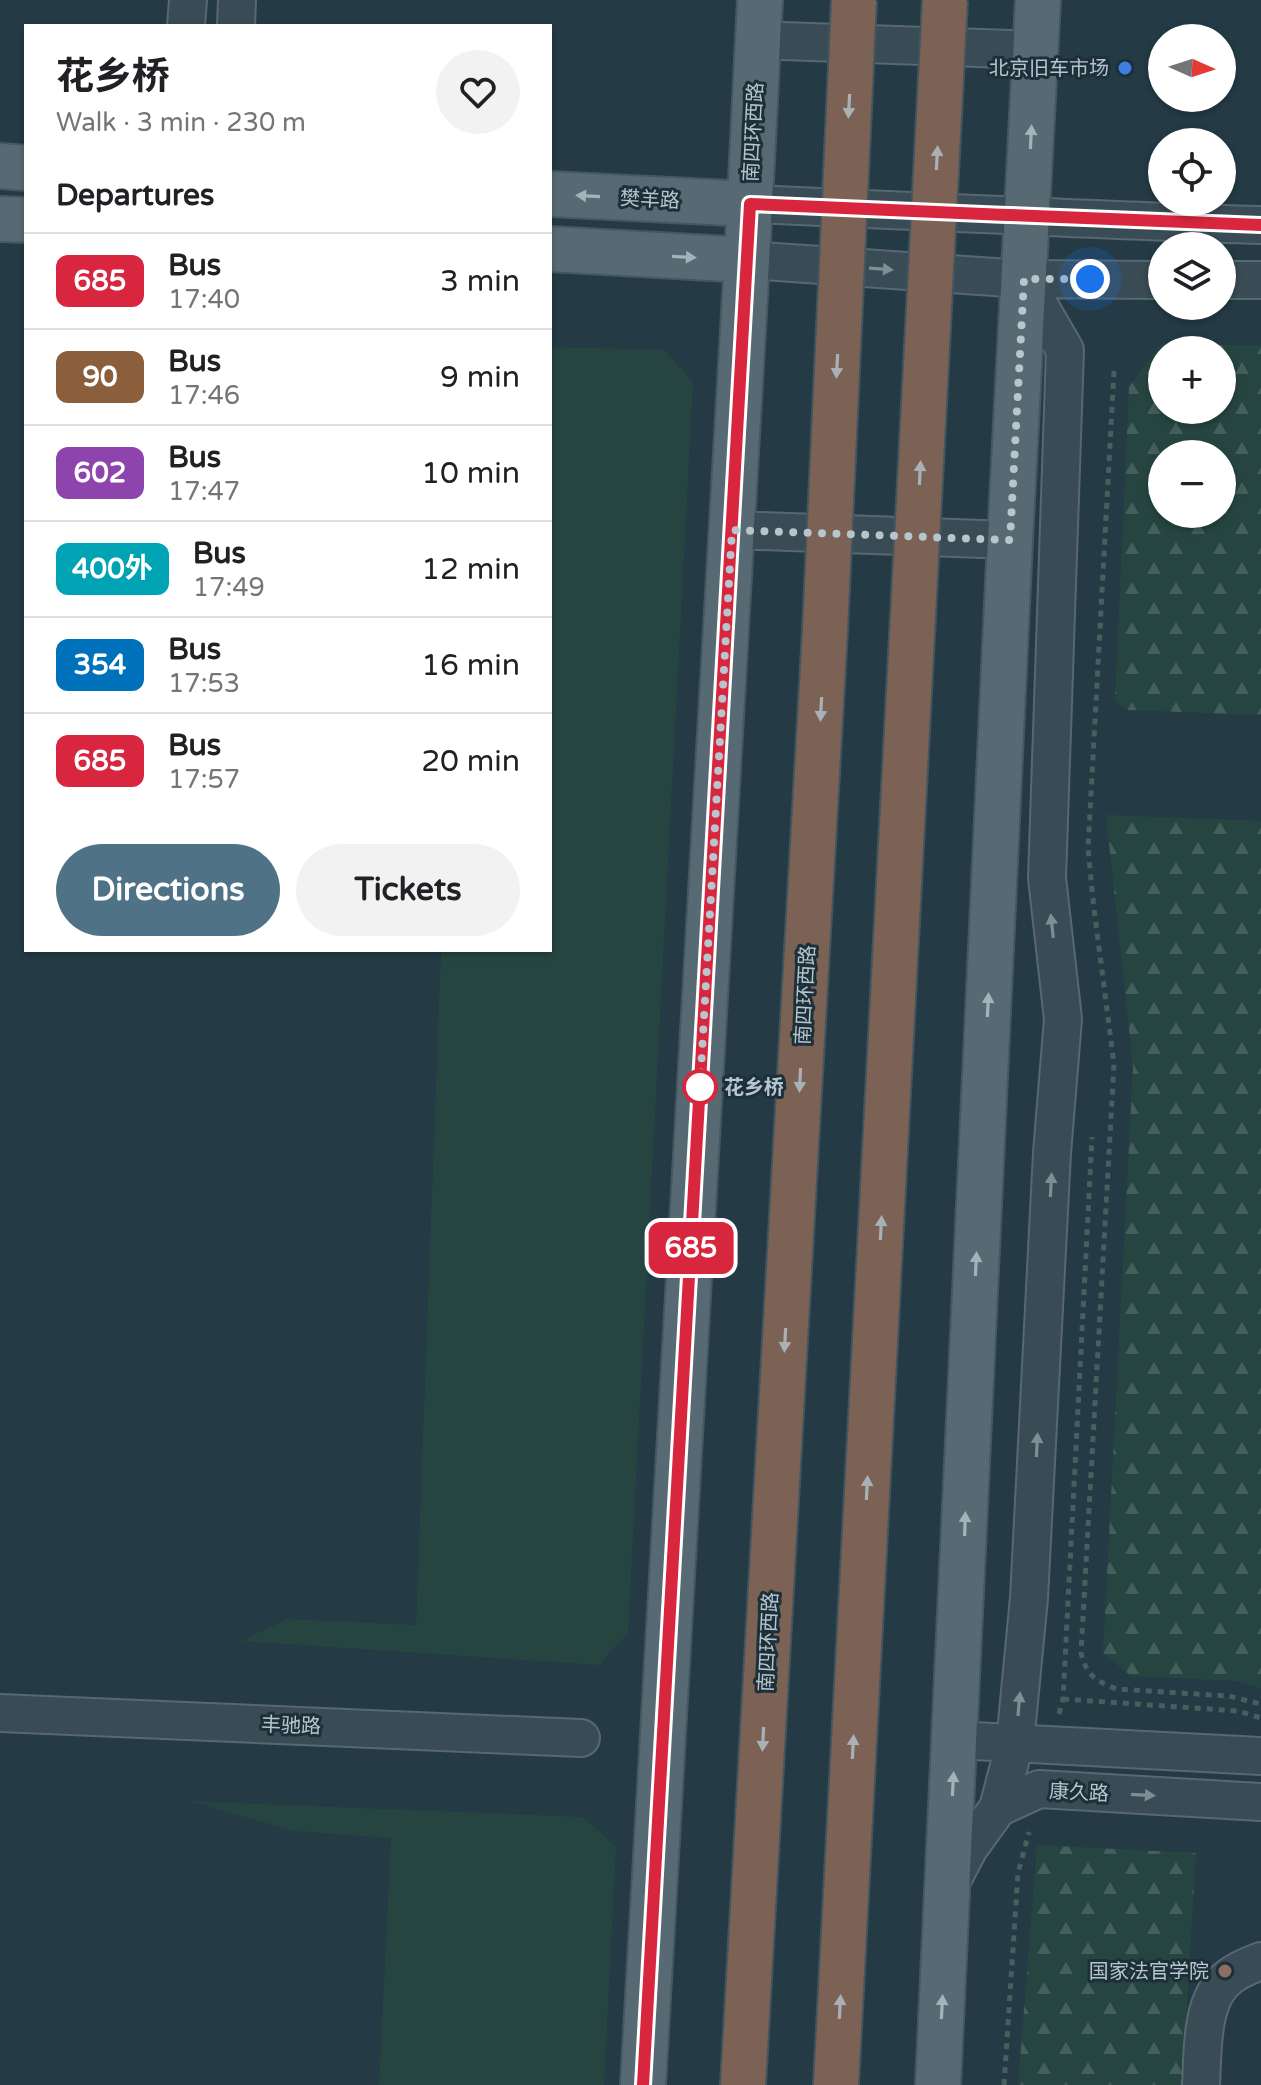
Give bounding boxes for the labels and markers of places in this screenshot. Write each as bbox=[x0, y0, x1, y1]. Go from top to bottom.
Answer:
place label: 北京旧车市场 bbox=[989, 57, 1109, 81]
marker: 北京旧车市场 bbox=[1116, 59, 1134, 77]
marker: 花乡桥 bbox=[683, 1070, 717, 1104]
place label: 花乡桥 bbox=[724, 1076, 784, 1100]
place label: 国家法官学院 bbox=[1089, 1960, 1209, 1984]
marker: 国家法官学院 bbox=[1216, 1962, 1234, 1980]

